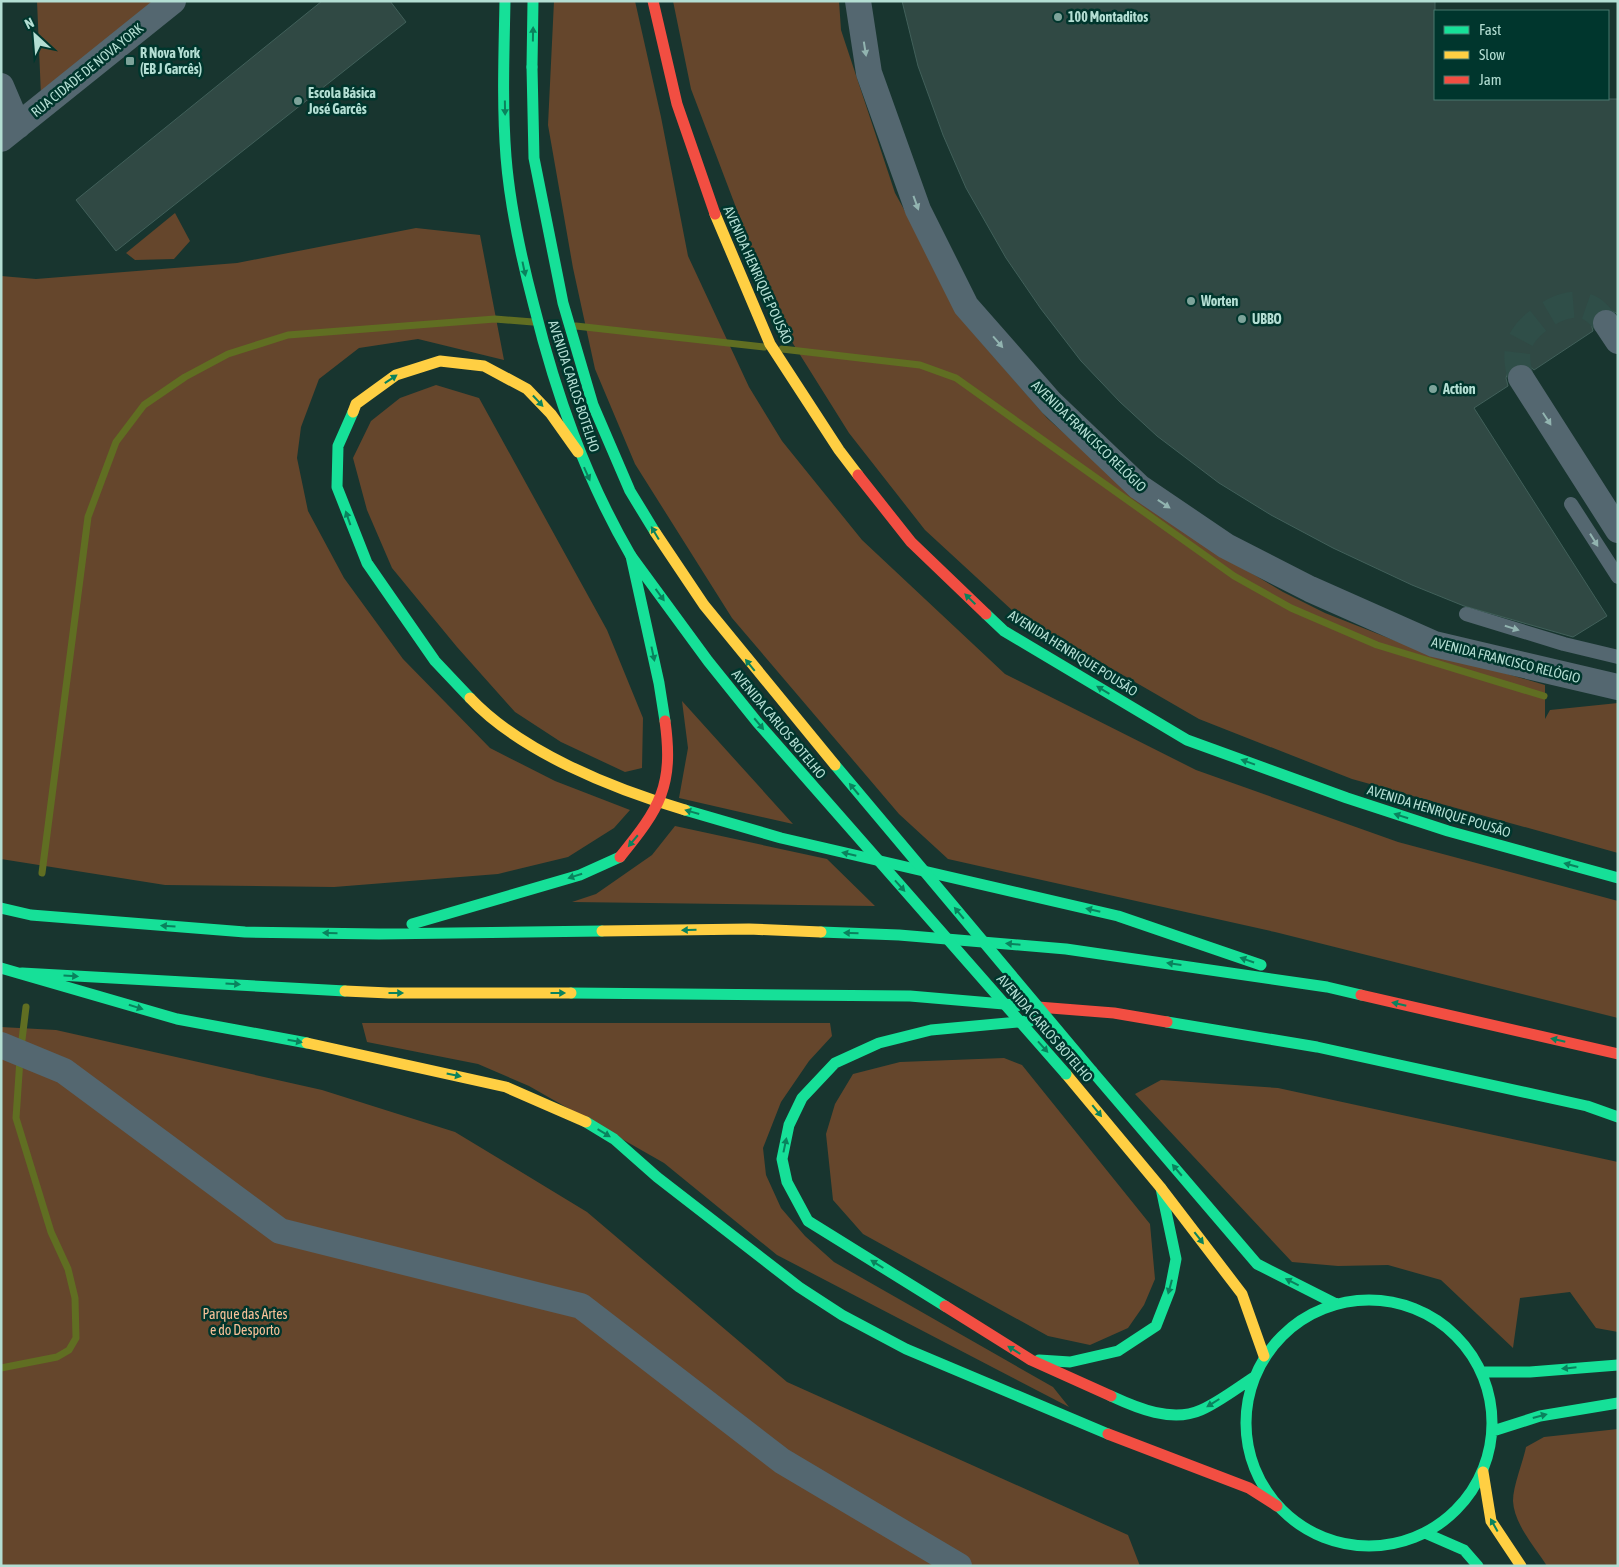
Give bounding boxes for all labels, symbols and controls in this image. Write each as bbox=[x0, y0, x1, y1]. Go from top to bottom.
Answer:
place label: 100 Montaditos bbox=[1068, 9, 1148, 25]
north arrow bbox=[10, 10, 60, 60]
legend bbox=[1434, 10, 1609, 100]
marker: 100 Montaditos bbox=[1052, 11, 1064, 23]
street label: RUA CIDADE DE NOVA YORK bbox=[27, 20, 147, 120]
text: Fast bbox=[1479, 21, 1501, 38]
one-way arrow bbox=[529, 26, 537, 42]
one-way arrow bbox=[862, 42, 870, 58]
place label: R Nova York (EB J Garcês) bbox=[140, 45, 202, 77]
text: Slow bbox=[1479, 46, 1505, 63]
marker: R Nova York (EB J Garcês) bbox=[124, 55, 136, 67]
text: Jam bbox=[1479, 71, 1502, 88]
place label: Escola Básica José Garcês bbox=[307, 85, 376, 117]
marker: Escola Básica José Garcês bbox=[292, 95, 304, 107]
one-way arrow bbox=[501, 100, 509, 116]
one-way arrow bbox=[913, 196, 920, 211]
street label: AVENIDA HENRIQUE POUSÃO bbox=[720, 204, 796, 346]
one-way arrow bbox=[521, 261, 529, 277]
place label: Worten bbox=[1200, 293, 1239, 309]
marker: Worten bbox=[1185, 295, 1197, 307]
place label: UBBO bbox=[1252, 311, 1282, 327]
marker: UBBO bbox=[1236, 313, 1248, 325]
street label: AVENIDA CARLOS BOTELHO bbox=[545, 318, 603, 454]
one-way arrow bbox=[992, 336, 1003, 349]
one-way arrow bbox=[384, 374, 397, 384]
street label: AVENIDA FRANCISCO RELÓGIO bbox=[1028, 377, 1150, 495]
place label: Action bbox=[1442, 381, 1476, 397]
marker: Action bbox=[1427, 383, 1439, 395]
one-way arrow bbox=[532, 394, 544, 406]
one-way arrow bbox=[1542, 412, 1552, 425]
one-way arrow bbox=[584, 467, 592, 481]
one-way arrow bbox=[1157, 499, 1171, 509]
one-way arrow bbox=[344, 510, 352, 525]
one-way arrow bbox=[651, 526, 660, 539]
one-way arrow bbox=[1590, 534, 1599, 547]
one-way arrow bbox=[655, 588, 665, 602]
one-way arrow bbox=[964, 593, 976, 605]
street label: AVENIDA HENRIQUE POUSÃO bbox=[1005, 607, 1141, 699]
one-way arrow bbox=[1505, 625, 1520, 633]
street label: AVENIDA FRANCISCO RELÓGIO bbox=[1430, 634, 1582, 686]
one-way arrow bbox=[649, 647, 657, 662]
one-way arrow bbox=[745, 658, 756, 671]
street label: AVENIDA CARLOS BOTELHO bbox=[729, 666, 829, 782]
one-way arrow bbox=[1097, 686, 1110, 695]
one-way arrow bbox=[753, 717, 764, 730]
one-way arrow bbox=[1240, 758, 1255, 766]
street label: AVENIDA HENRIQUE POUSÃO bbox=[1365, 782, 1513, 840]
one-way arrow bbox=[849, 783, 860, 796]
one-way arrow bbox=[685, 807, 700, 815]
one-way arrow bbox=[1394, 812, 1409, 819]
one-way arrow bbox=[627, 834, 638, 847]
one-way arrow bbox=[842, 850, 857, 858]
one-way arrow bbox=[1563, 860, 1578, 868]
one-way arrow bbox=[567, 873, 582, 881]
one-way arrow bbox=[894, 880, 906, 892]
one-way arrow bbox=[1085, 906, 1100, 914]
one-way arrow bbox=[954, 907, 965, 920]
one-way arrow bbox=[160, 921, 176, 929]
one-way arrow bbox=[680, 926, 696, 934]
one-way arrow bbox=[322, 929, 338, 937]
one-way arrow bbox=[843, 929, 859, 937]
one-way arrow bbox=[1005, 940, 1021, 948]
one-way arrow bbox=[1239, 956, 1254, 964]
one-way arrow bbox=[1166, 960, 1182, 968]
street label: AVENIDA CARLOS BOTELHO bbox=[994, 971, 1096, 1085]
one-way arrow bbox=[63, 972, 79, 980]
one-way arrow bbox=[226, 981, 242, 989]
one-way arrow bbox=[388, 989, 404, 997]
one-way arrow bbox=[550, 989, 566, 997]
one-way arrow bbox=[1391, 999, 1407, 1007]
one-way arrow bbox=[129, 1004, 144, 1012]
one-way arrow bbox=[1550, 1036, 1565, 1044]
one-way arrow bbox=[287, 1037, 302, 1045]
one-way arrow bbox=[1037, 1040, 1048, 1053]
one-way arrow bbox=[446, 1071, 461, 1079]
one-way arrow bbox=[1092, 1105, 1103, 1118]
one-way arrow bbox=[598, 1129, 611, 1138]
one-way arrow bbox=[781, 1138, 789, 1153]
one-way arrow bbox=[1172, 1164, 1183, 1177]
one-way arrow bbox=[1194, 1231, 1205, 1244]
one-way arrow bbox=[870, 1259, 883, 1268]
one-way arrow bbox=[1285, 1278, 1300, 1286]
one-way arrow bbox=[1166, 1279, 1174, 1294]
park label: Parque das Artes e do Desporto bbox=[203, 1306, 288, 1338]
one-way arrow bbox=[1008, 1345, 1021, 1354]
one-way arrow bbox=[1561, 1364, 1577, 1372]
one-way arrow bbox=[1206, 1398, 1219, 1407]
one-way arrow bbox=[1532, 1412, 1547, 1420]
one-way arrow bbox=[1490, 1519, 1499, 1532]

